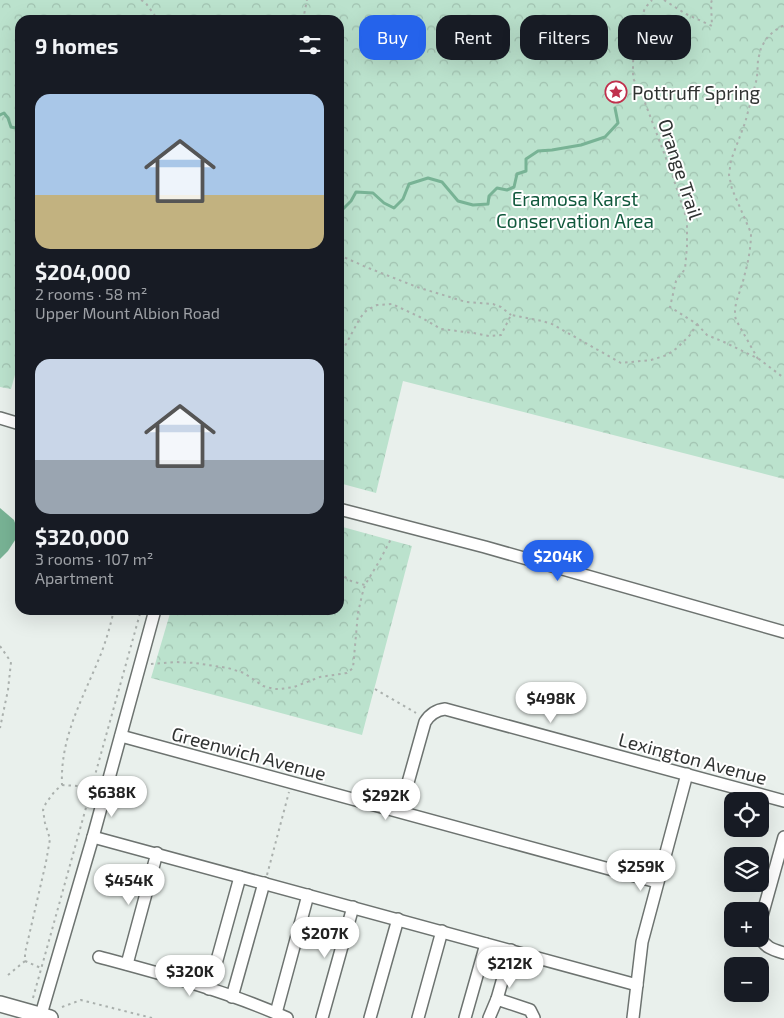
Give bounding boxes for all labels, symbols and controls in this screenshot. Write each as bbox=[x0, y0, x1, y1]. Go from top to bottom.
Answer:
chip: Buy bbox=[359, 15, 426, 60]
chip: Rent bbox=[436, 15, 510, 60]
chip: Filters bbox=[520, 15, 608, 60]
chip: New bbox=[618, 15, 691, 60]
icon: filters bbox=[296, 31, 324, 59]
text: 9 homes bbox=[35, 33, 118, 58]
place icon: Pottruff Spring bbox=[604, 80, 628, 104]
place label: Pottruff Spring bbox=[632, 81, 761, 104]
street label: Orange Trail bbox=[654, 116, 708, 222]
icon: home bbox=[135, 126, 225, 216]
park label: Eramosa Karst Conservation Area bbox=[496, 187, 654, 232]
text: $204,000 bbox=[35, 259, 131, 284]
text: 2 rooms · 58 m² bbox=[35, 284, 148, 303]
text: Upper Mount Albion Road bbox=[35, 303, 220, 322]
icon: home bbox=[135, 391, 225, 481]
text: $320,000 bbox=[35, 524, 129, 549]
pin: $204K bbox=[523, 540, 593, 582]
text: $204K bbox=[533, 546, 583, 565]
text: 3 rooms · 107 m² bbox=[35, 549, 153, 568]
text: Apartment bbox=[35, 568, 114, 587]
pin: $498K bbox=[516, 682, 586, 724]
text: $498K bbox=[526, 688, 576, 707]
street label: Greenwich Avenue bbox=[169, 721, 329, 785]
street label: Lexington Avenue bbox=[616, 727, 770, 789]
pin: $638K bbox=[77, 776, 147, 818]
pin: $292K bbox=[351, 778, 421, 821]
text: $638K bbox=[88, 782, 136, 801]
text: $292K bbox=[362, 785, 410, 804]
map controls bbox=[724, 792, 769, 1002]
button: locate bbox=[724, 792, 769, 837]
button: layers bbox=[724, 847, 769, 892]
pin: $259K bbox=[606, 850, 676, 892]
text: $259K bbox=[618, 856, 665, 875]
pin: $454K bbox=[94, 864, 164, 906]
text: $454K bbox=[105, 870, 153, 889]
button: + bbox=[724, 902, 769, 947]
pin: $207K bbox=[290, 916, 360, 959]
text: $207K bbox=[301, 923, 349, 942]
pin: $212K bbox=[475, 946, 545, 989]
text: $212K bbox=[488, 953, 532, 972]
pin: $320K bbox=[155, 954, 225, 997]
button: − bbox=[724, 957, 769, 1002]
text: $320K bbox=[166, 961, 214, 980]

